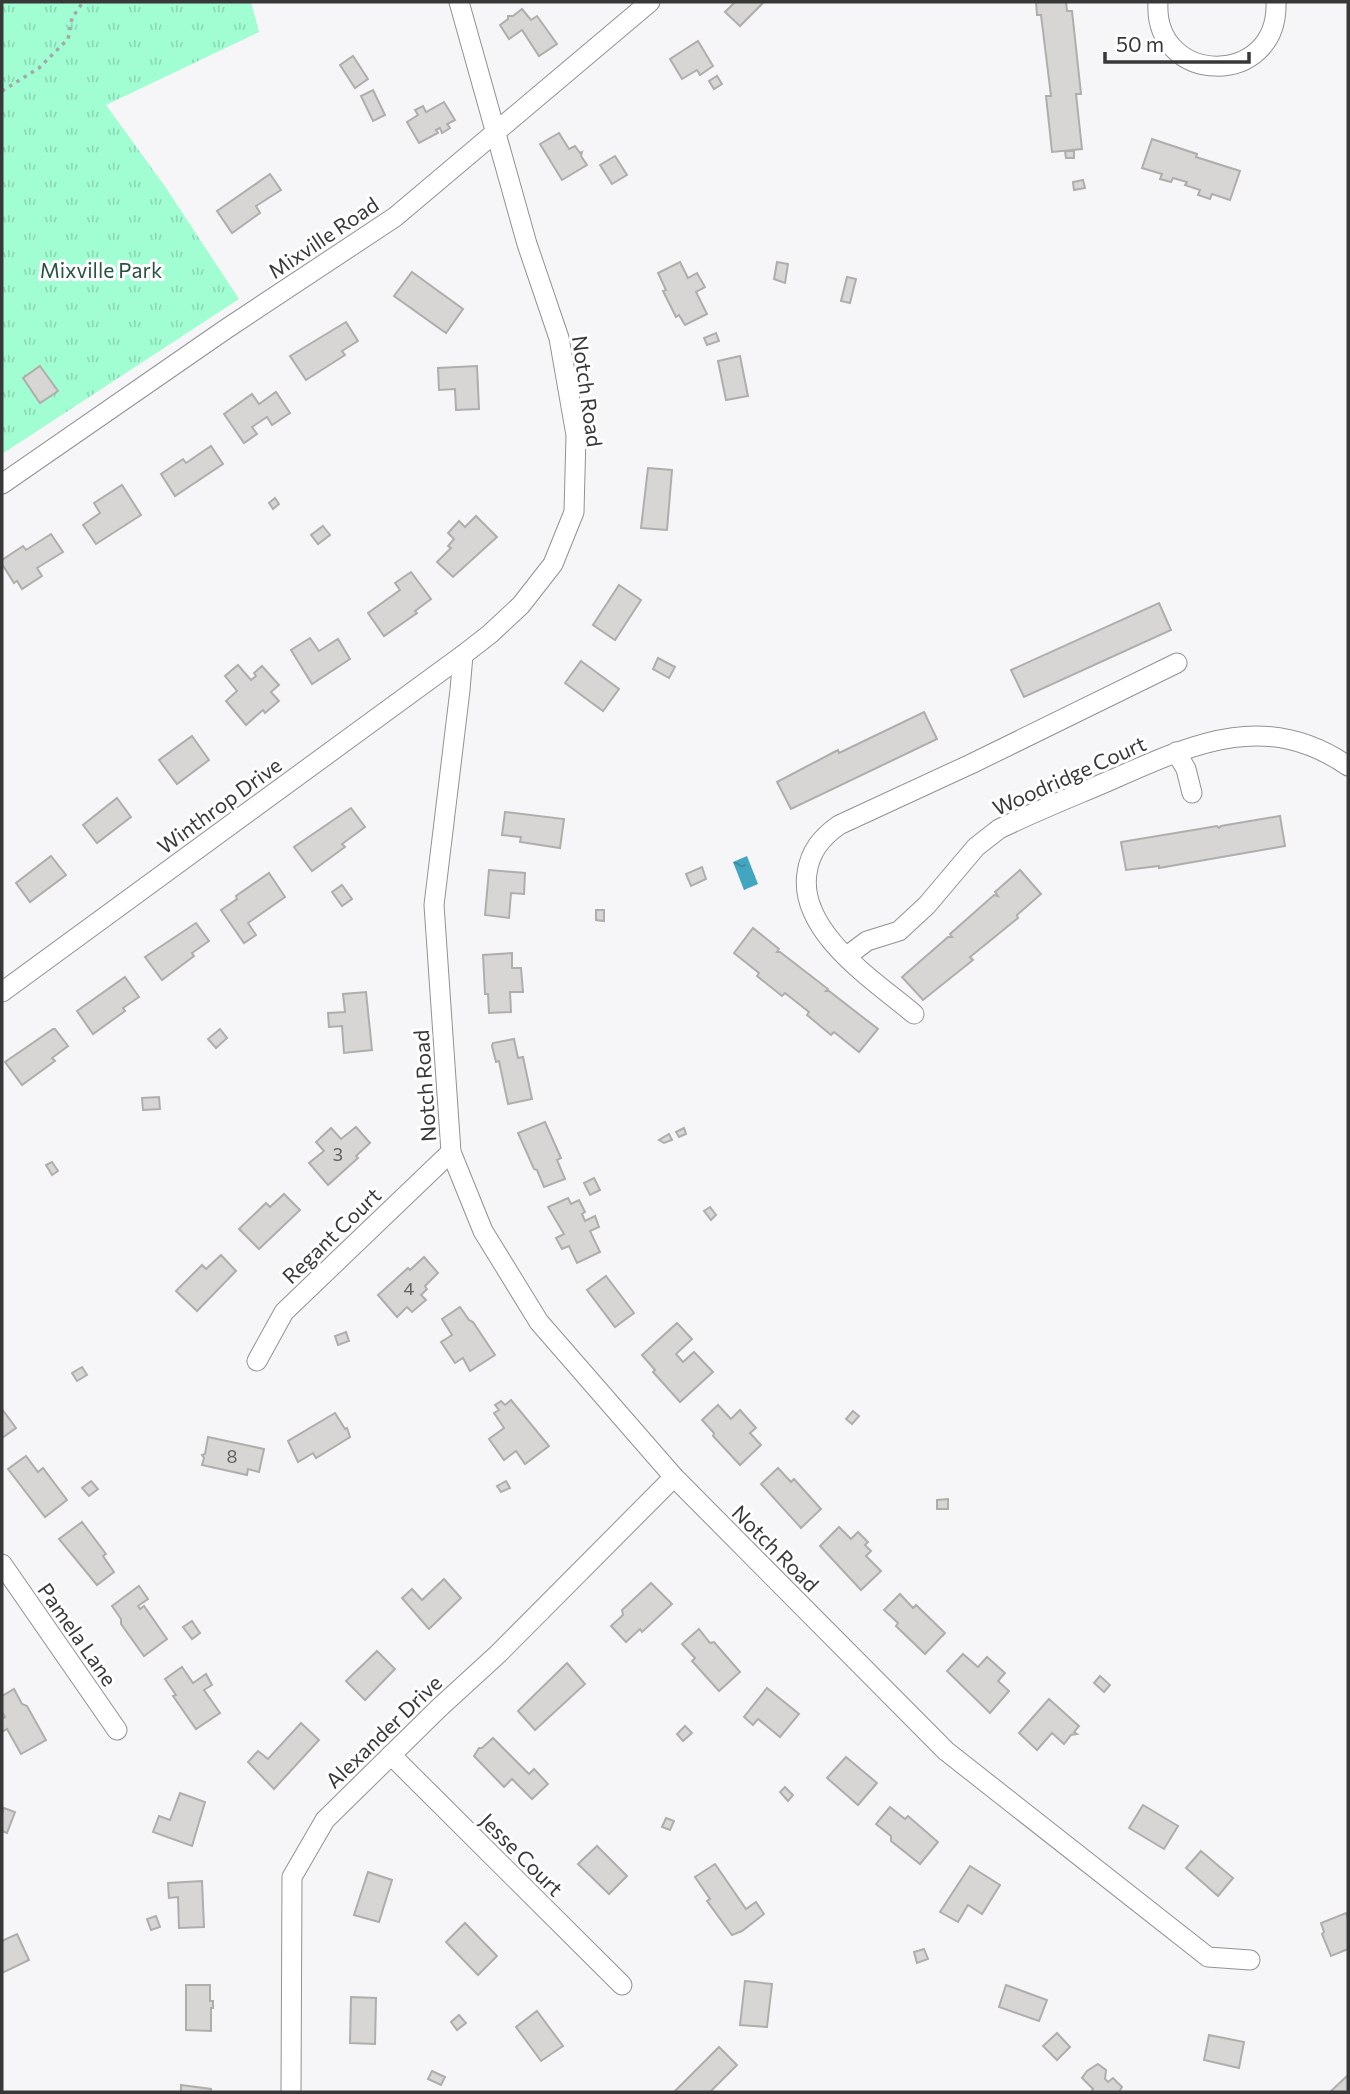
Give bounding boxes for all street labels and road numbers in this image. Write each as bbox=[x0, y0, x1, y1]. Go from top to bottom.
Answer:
street label: Mixville Road bbox=[263, 191, 383, 283]
street label: Notch Road bbox=[568, 334, 608, 448]
street label: Woodridge Court bbox=[989, 730, 1149, 820]
street label: Winthrop Drive bbox=[152, 752, 286, 858]
street label: Notch Road bbox=[408, 1029, 440, 1143]
street label: Regant Court bbox=[277, 1182, 385, 1288]
street label: Notch Road bbox=[728, 1500, 824, 1596]
street label: Pamela Lane bbox=[33, 1578, 123, 1690]
street label: Alexander Drive bbox=[320, 1669, 446, 1793]
street label: Jesse Court bbox=[475, 1807, 569, 1901]

